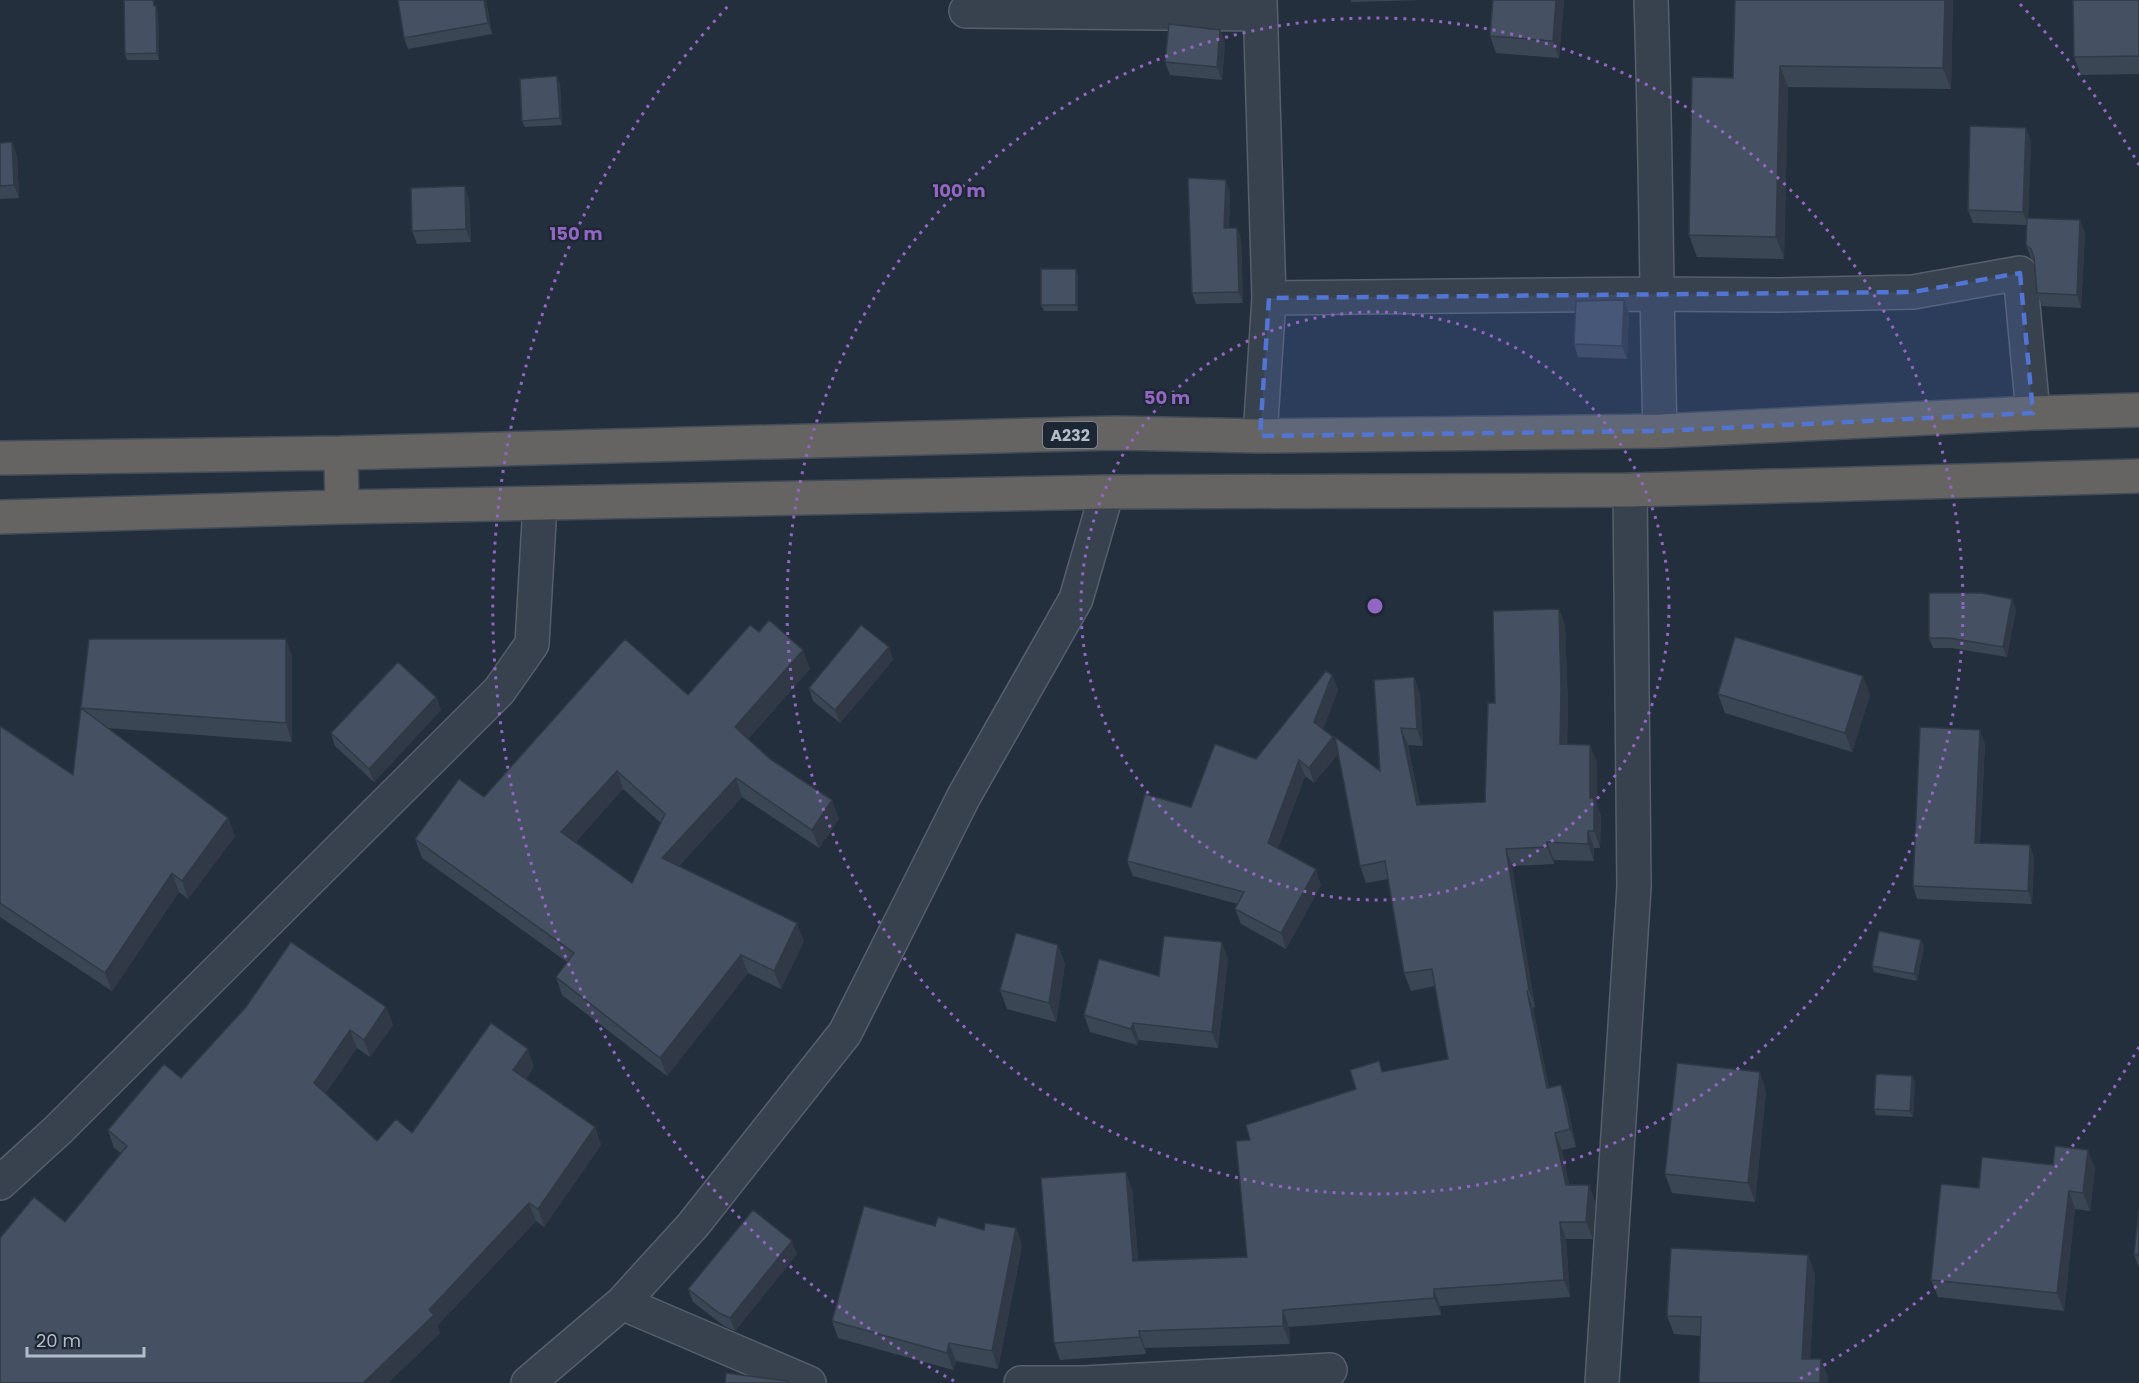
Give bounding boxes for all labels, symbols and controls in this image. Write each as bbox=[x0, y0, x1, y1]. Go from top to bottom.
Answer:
text: 100 m bbox=[932, 178, 986, 203]
text: 150 m bbox=[549, 221, 603, 246]
text: 50 m bbox=[1144, 385, 1190, 410]
road number: A232 bbox=[1043, 422, 1097, 448]
centre of rings bbox=[1365, 596, 1385, 616]
scale bar bbox=[27, 1320, 144, 1358]
text: 20 m bbox=[36, 1328, 81, 1353]

